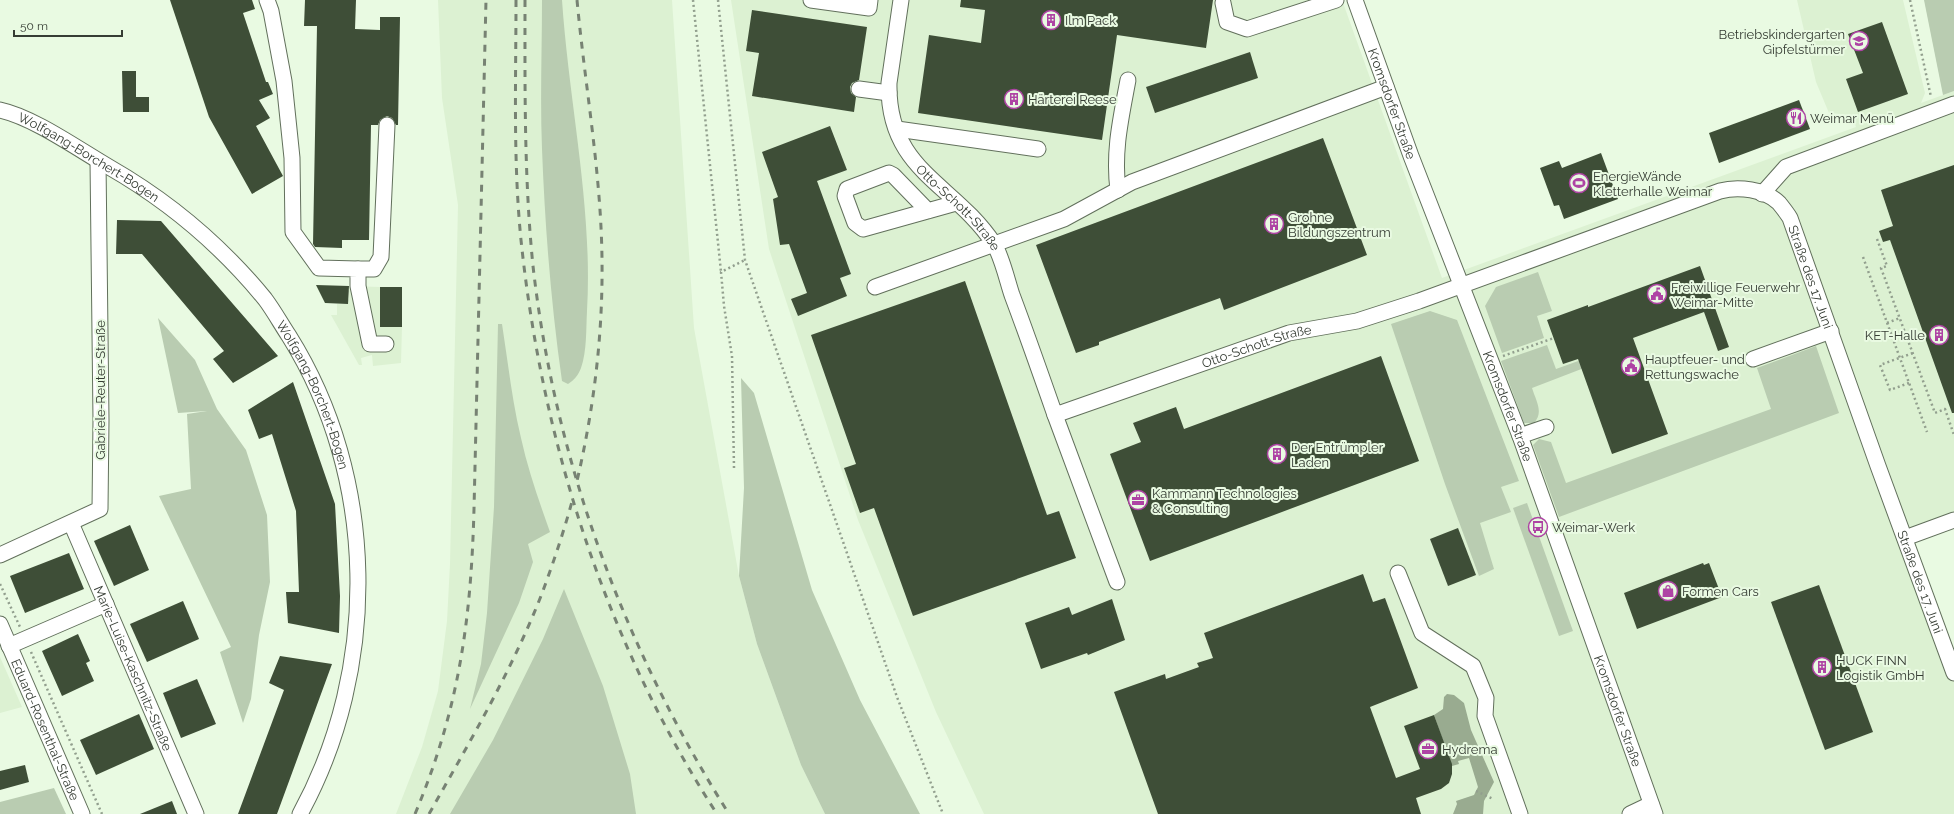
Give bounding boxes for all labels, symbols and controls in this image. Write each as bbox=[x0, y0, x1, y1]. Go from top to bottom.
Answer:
building icon: Ilm Pack bbox=[1040, 9, 1062, 31]
scale bar bbox=[14, 12, 122, 38]
place label: Ilm Pack bbox=[1065, 13, 1116, 28]
text: 50 m bbox=[20, 19, 48, 33]
place label: Betriebskindergarten Gipfelstürmer bbox=[1719, 27, 1845, 57]
school or university icon: Betriebskindergarten Gipfelstürmer bbox=[1848, 30, 1870, 52]
street label: Kromsdorfer Straße bbox=[1365, 46, 1419, 162]
building icon: Härterei Reese bbox=[1003, 88, 1025, 110]
place label: Härterei Reese bbox=[1028, 92, 1117, 107]
restaurant icon: Weimar Menü bbox=[1785, 107, 1807, 129]
street label: Wolfgang-Borchert-Bogen bbox=[16, 110, 162, 205]
place label: Weimar Menü bbox=[1810, 111, 1894, 126]
street label: Otto-Schott-Straße bbox=[913, 161, 1003, 254]
place label: EnergieWände Kletterhalle Weimar bbox=[1593, 169, 1713, 199]
sports icon: EnergieWände Kletterhalle Weimar bbox=[1568, 172, 1590, 194]
place label: Grohne Bildungszentrum bbox=[1288, 210, 1391, 240]
building icon: Grohne Bildungszentrum bbox=[1263, 213, 1285, 235]
street label: Straße des 17. Juni bbox=[1785, 223, 1836, 331]
place label: Freiwillige Feuerwehr Weimar-Mitte bbox=[1671, 280, 1801, 310]
public building icon: Freiwillige Feuerwehr Weimar-Mitte bbox=[1646, 283, 1668, 305]
street label: Wolfgang-Borchert-Bogen bbox=[273, 318, 351, 471]
street label: Gabriele-Reuter-Straße bbox=[93, 320, 108, 460]
street label: Otto-Schott-Straße bbox=[1200, 322, 1313, 371]
building icon: KET-Halle bbox=[1928, 324, 1950, 346]
place label: KET-Halle bbox=[1865, 328, 1925, 343]
street label: Kromsdorfer Straße bbox=[1480, 349, 1536, 464]
place label: Hauptfeuer- und Rettungswache bbox=[1645, 352, 1745, 382]
public building icon: Hauptfeuer- und Rettungswache bbox=[1620, 355, 1642, 377]
place label: Der Entrümpler Laden bbox=[1291, 440, 1384, 470]
building icon: Der Entrümpler Laden bbox=[1266, 443, 1288, 465]
place label: Kammann Technologies & Consulting bbox=[1152, 486, 1297, 516]
office icon: Kammann Technologies & Consulting bbox=[1127, 489, 1149, 511]
bus stop icon: Weimar-Werk bbox=[1527, 516, 1549, 538]
place label: Weimar-Werk bbox=[1552, 520, 1635, 535]
street label: Straße des 17. Juni bbox=[1894, 528, 1946, 635]
shop icon: Formen Cars bbox=[1657, 580, 1679, 602]
street label: Marie-Luise-Kaschnitz-Straße bbox=[91, 584, 175, 753]
place label: Formen Cars bbox=[1682, 584, 1759, 599]
street label: Kromsdorfer Straße bbox=[1591, 653, 1645, 769]
place label: HUCK FINN Logistik GmbH bbox=[1836, 653, 1924, 683]
building icon: HUCK FINN Logistik GmbH bbox=[1811, 656, 1833, 678]
street label: Eduard-Rosenthal-Straße bbox=[8, 657, 82, 803]
office icon: Hydrema bbox=[1417, 738, 1439, 760]
place label: Hydrema bbox=[1442, 742, 1498, 757]

